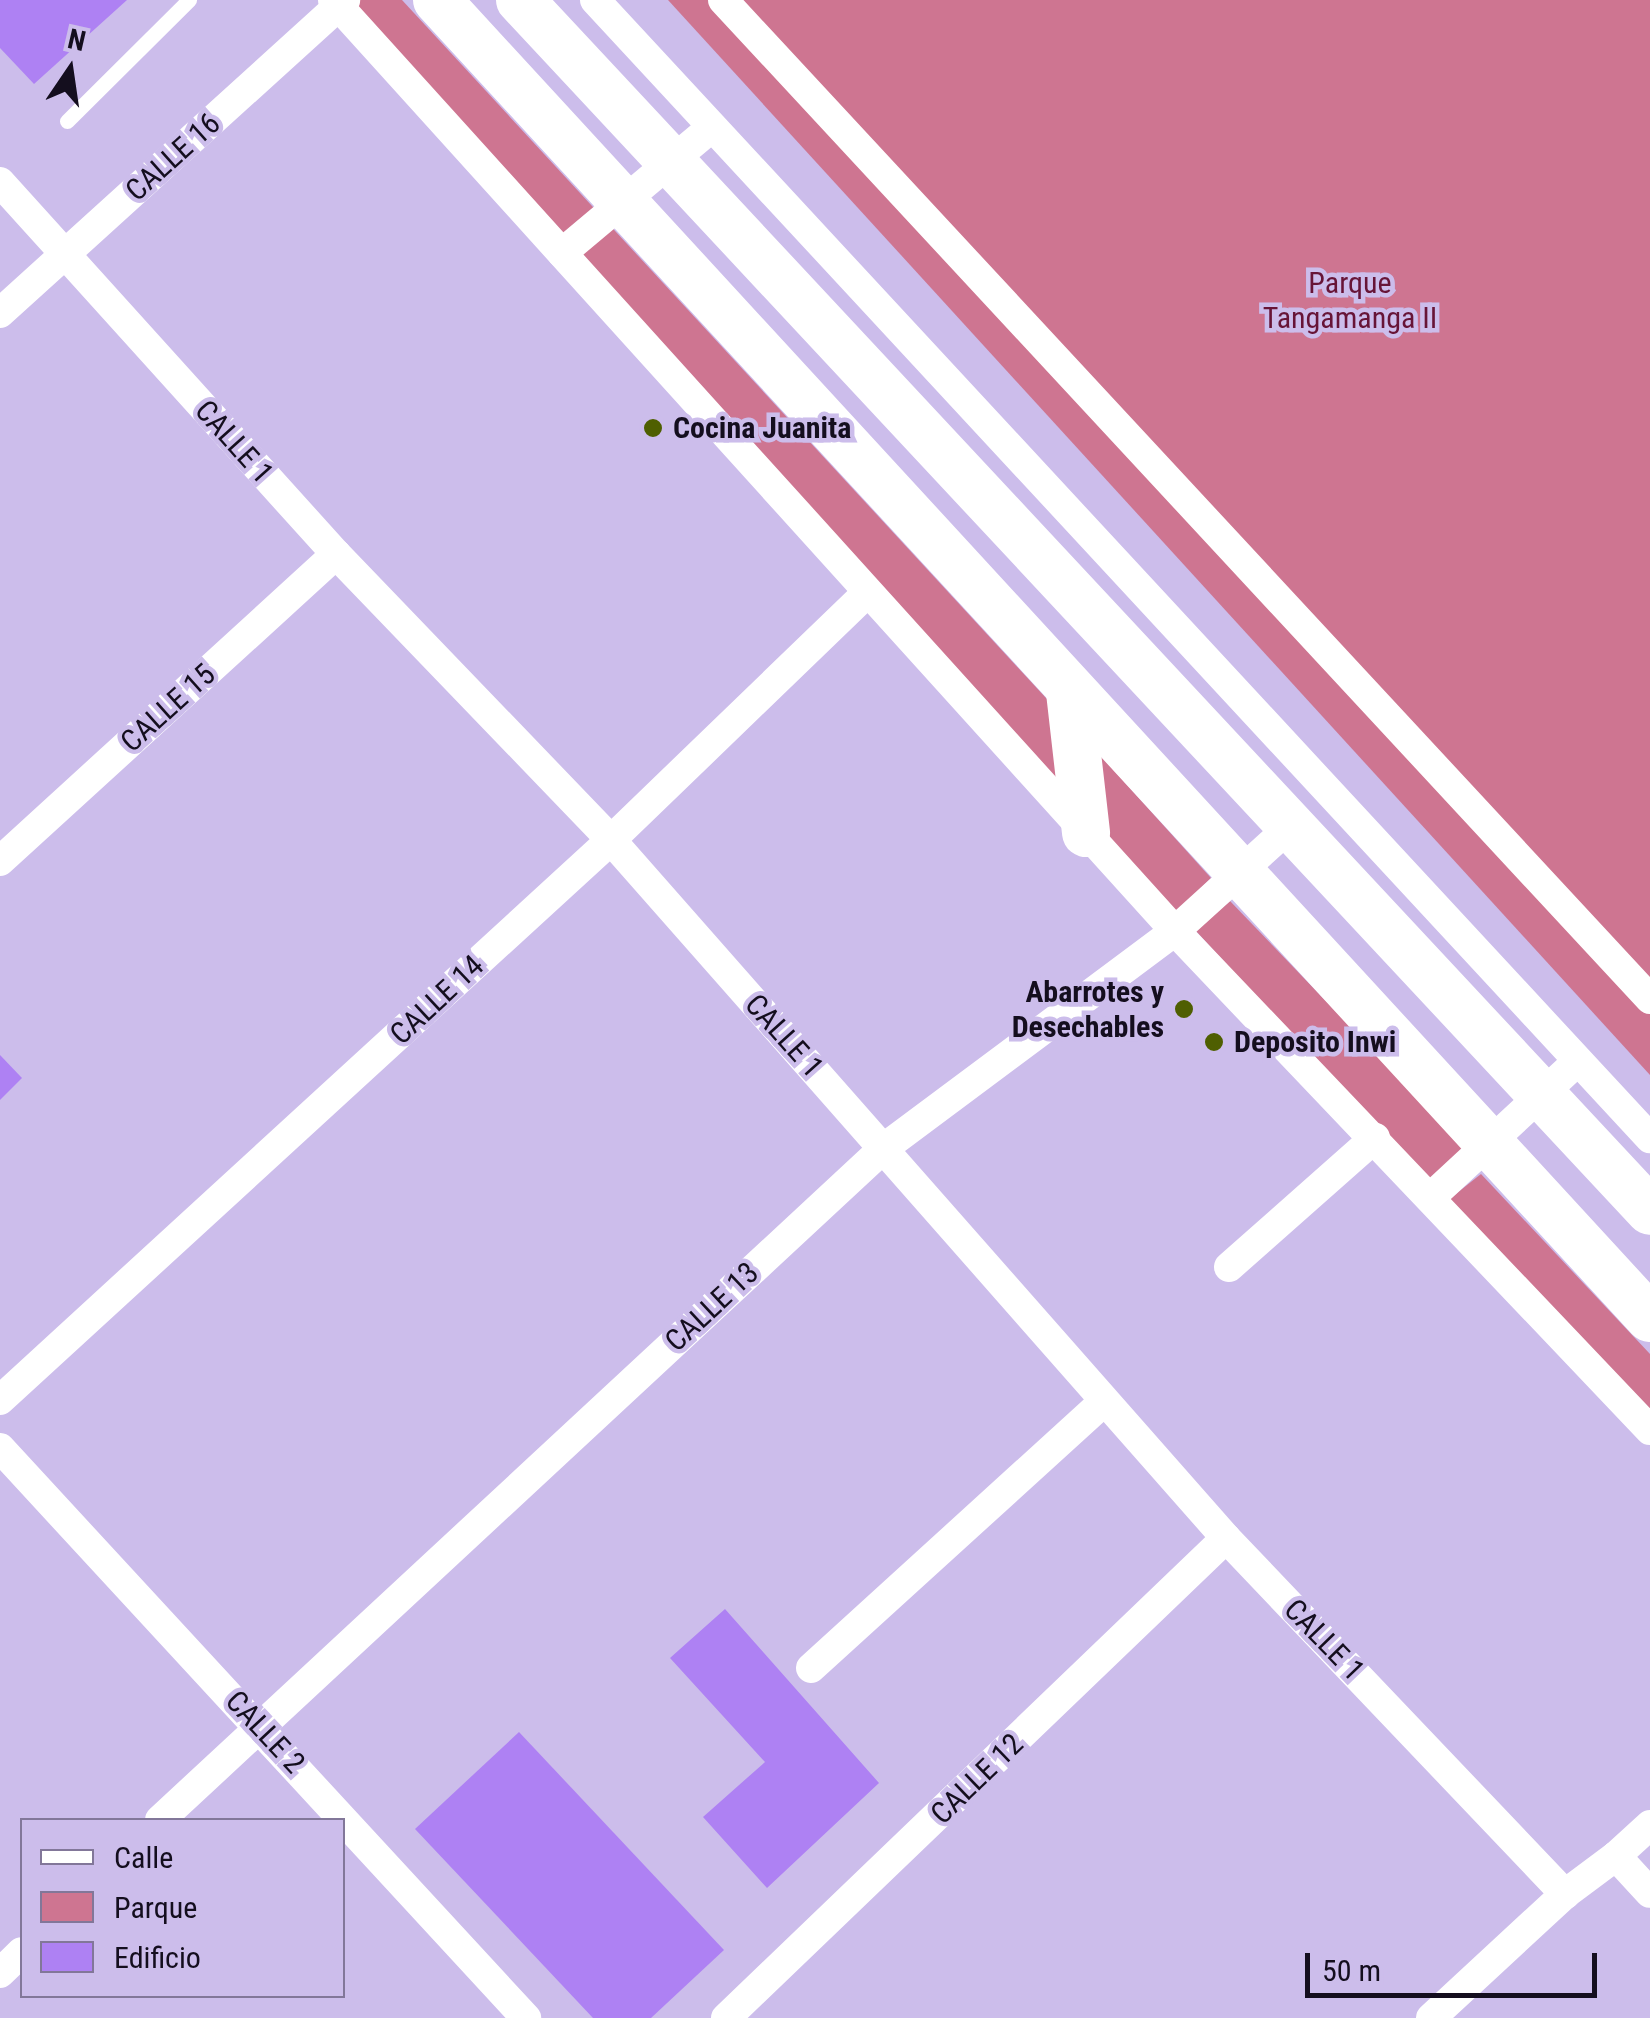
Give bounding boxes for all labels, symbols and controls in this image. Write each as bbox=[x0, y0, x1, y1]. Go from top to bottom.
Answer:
north arrow bbox=[20, 20, 120, 120]
text: N bbox=[65, 22, 89, 58]
street label: CALLE 16 bbox=[119, 105, 227, 209]
park label: Parque Tangamanga II bbox=[1263, 265, 1437, 336]
street label: CALLE 1 bbox=[187, 393, 281, 491]
place label: Cocina Juanita bbox=[673, 410, 851, 446]
marker: Cocina Juanita bbox=[642, 417, 664, 439]
street label: CALLE 15 bbox=[114, 656, 222, 760]
street label: CALLE 14 bbox=[383, 948, 491, 1052]
place label: Abarrotes y Desechables bbox=[1012, 974, 1164, 1044]
street label: CALLE 1 bbox=[737, 987, 831, 1085]
marker: Abarrotes y Desechables bbox=[1173, 998, 1195, 1020]
place label: Deposito Inwi bbox=[1234, 1024, 1396, 1060]
marker: Deposito Inwi bbox=[1203, 1031, 1225, 1053]
street label: CALLE 13 bbox=[658, 1255, 766, 1359]
street label: CALLE 1 bbox=[1277, 1592, 1371, 1688]
street label: CALLE 2 bbox=[218, 1683, 312, 1781]
street label: CALLE 12 bbox=[923, 1726, 1031, 1832]
legend bbox=[20, 1818, 345, 1998]
text: Calle bbox=[114, 1840, 173, 1875]
text: Parque bbox=[114, 1890, 197, 1925]
scale bar bbox=[1310, 1933, 1602, 1995]
text: Edificio bbox=[114, 1940, 201, 1975]
text: 50 m bbox=[1322, 1953, 1381, 1988]

